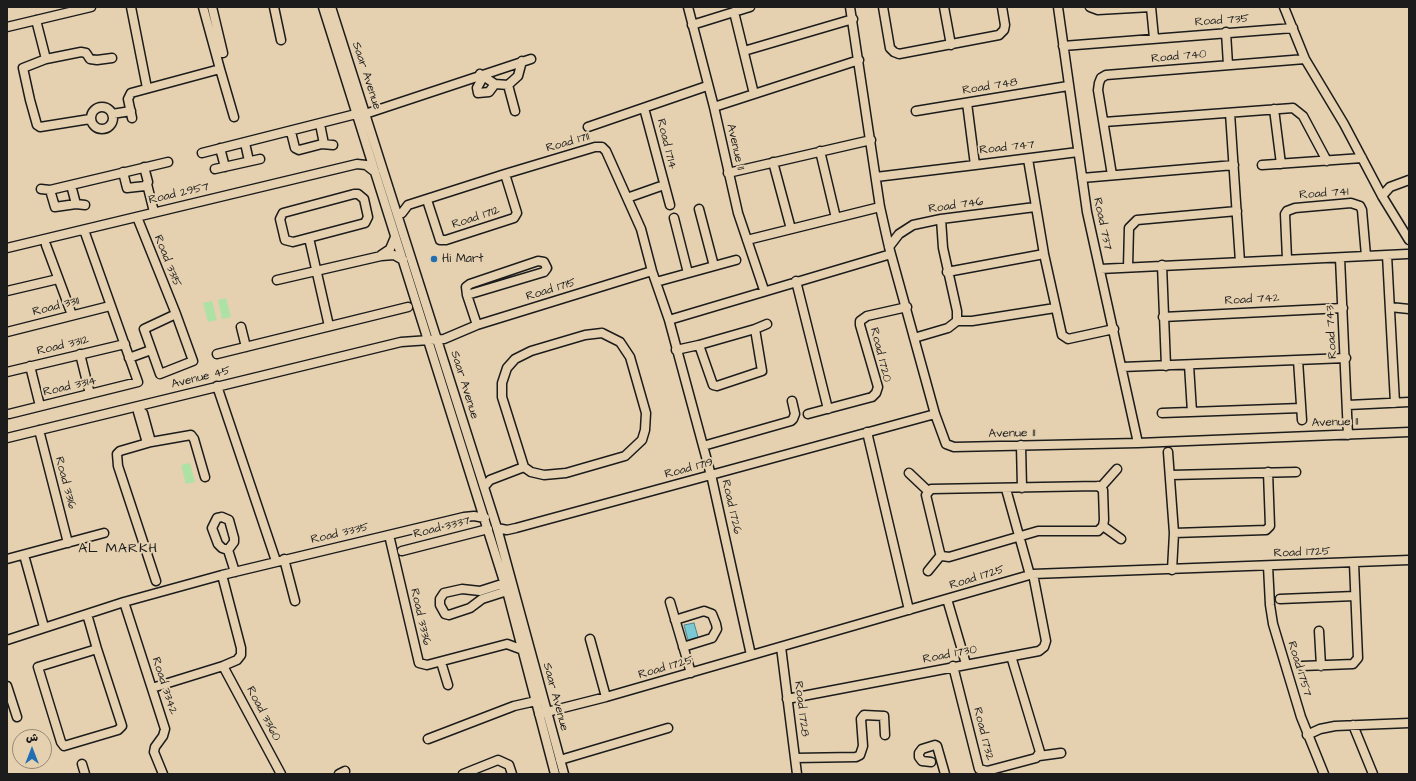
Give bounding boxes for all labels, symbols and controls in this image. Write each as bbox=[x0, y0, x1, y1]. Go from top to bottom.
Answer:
street label: Road 735 bbox=[1194, 12, 1250, 30]
street label: Saar Avenue bbox=[348, 40, 384, 112]
street label: Road 740 bbox=[1151, 47, 1207, 67]
street label: Road 748 bbox=[961, 76, 1019, 98]
street label: Road 1714 bbox=[653, 118, 679, 170]
street label: Avenue 11 bbox=[723, 123, 747, 171]
street label: Road 1711 bbox=[545, 130, 591, 156]
street label: Road 747 bbox=[979, 138, 1035, 158]
street label: Road 2957 bbox=[147, 180, 211, 208]
street label: Road 741 bbox=[1299, 185, 1349, 203]
street label: Road 746 bbox=[928, 195, 984, 217]
street label: Road 737 bbox=[1089, 196, 1115, 252]
street label: Road 1712 bbox=[450, 203, 502, 233]
street label: Road 3315 bbox=[150, 233, 184, 289]
place label: Hi Mart bbox=[442, 252, 483, 266]
marker: Hi Mart bbox=[429, 254, 439, 264]
street label: Road 1715 bbox=[524, 276, 578, 304]
street label: Road 742 bbox=[1224, 291, 1280, 309]
street label: Road 3311 bbox=[31, 294, 81, 320]
street label: Road 743 bbox=[1323, 305, 1341, 359]
street label: Road 1720 bbox=[866, 326, 894, 384]
street label: Road 3312 bbox=[36, 333, 90, 359]
street label: Saar Avenue bbox=[447, 349, 481, 421]
street label: Avenue 45 bbox=[170, 364, 232, 392]
street label: Road 3314 bbox=[42, 374, 98, 400]
street label: Avenue 11 bbox=[1311, 415, 1359, 431]
street label: Avenue 11 bbox=[988, 426, 1036, 442]
street label: Road 3316 bbox=[51, 455, 79, 511]
street label: Road 1719 bbox=[663, 456, 715, 482]
street label: Road 1726 bbox=[718, 478, 744, 536]
street label: Road 3337 bbox=[412, 514, 472, 542]
street label: Road 3335 bbox=[310, 520, 370, 548]
district label: AL MARKH bbox=[78, 541, 158, 557]
street label: Road 1725 bbox=[1273, 545, 1331, 561]
street label: Road 1725 bbox=[948, 563, 1006, 593]
street label: Road 3336 bbox=[406, 587, 434, 647]
street label: Road 1757 bbox=[1284, 640, 1314, 698]
street label: Road 1730 bbox=[922, 643, 978, 667]
street label: Road 1725 bbox=[637, 653, 695, 683]
street label: Road 3342 bbox=[148, 655, 180, 717]
street label: Saar Avenue bbox=[539, 661, 571, 733]
street label: Road 1728 bbox=[790, 680, 812, 738]
street label: Road 3360 bbox=[243, 684, 283, 744]
street label: Road 1732 bbox=[969, 706, 997, 762]
north arrow bbox=[12, 729, 52, 769]
text: ش bbox=[26, 730, 38, 745]

